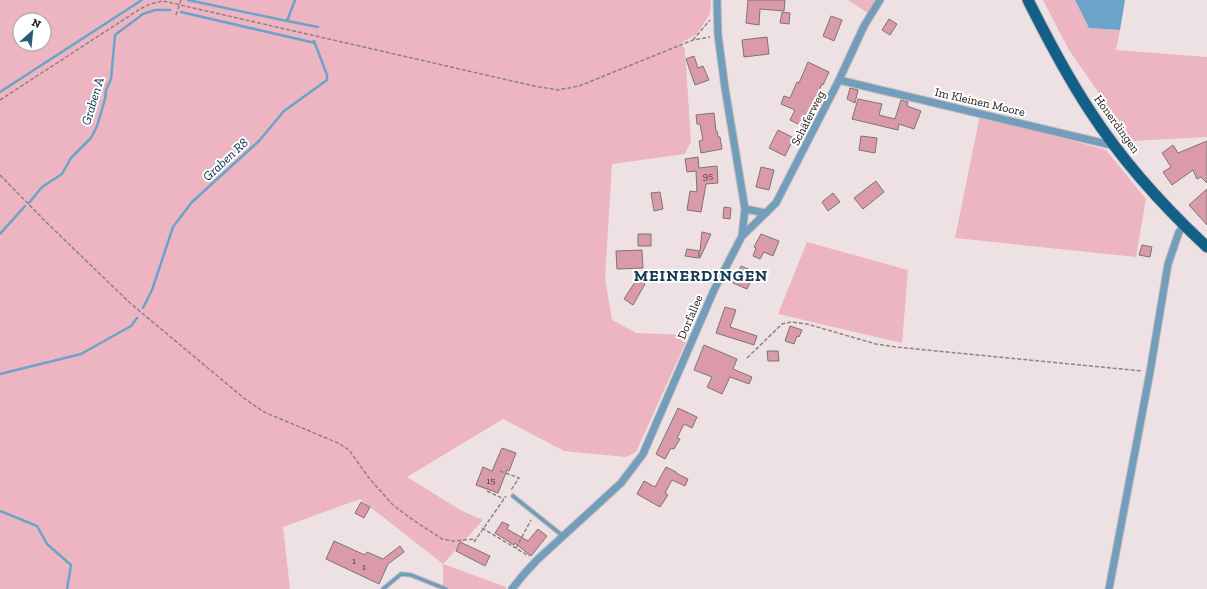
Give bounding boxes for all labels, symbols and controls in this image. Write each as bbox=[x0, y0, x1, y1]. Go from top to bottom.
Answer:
north arrow bbox=[12, 12, 52, 52]
text: N bbox=[30, 16, 44, 32]
water label: Graben A bbox=[78, 75, 107, 127]
street label: Im Kleinen Moore bbox=[933, 85, 1027, 119]
street label: Schäferweg bbox=[788, 88, 828, 148]
street label: Honerdingen bbox=[1091, 92, 1143, 156]
water label: Graben R8 bbox=[200, 135, 251, 184]
house number: 95 bbox=[703, 170, 713, 182]
district label: MEINERDINGEN bbox=[634, 266, 768, 285]
street label: Dorfallee bbox=[674, 292, 706, 341]
house number: 15 bbox=[487, 475, 495, 487]
house number: 1 bbox=[352, 555, 356, 567]
house number: 1 bbox=[362, 561, 366, 573]

